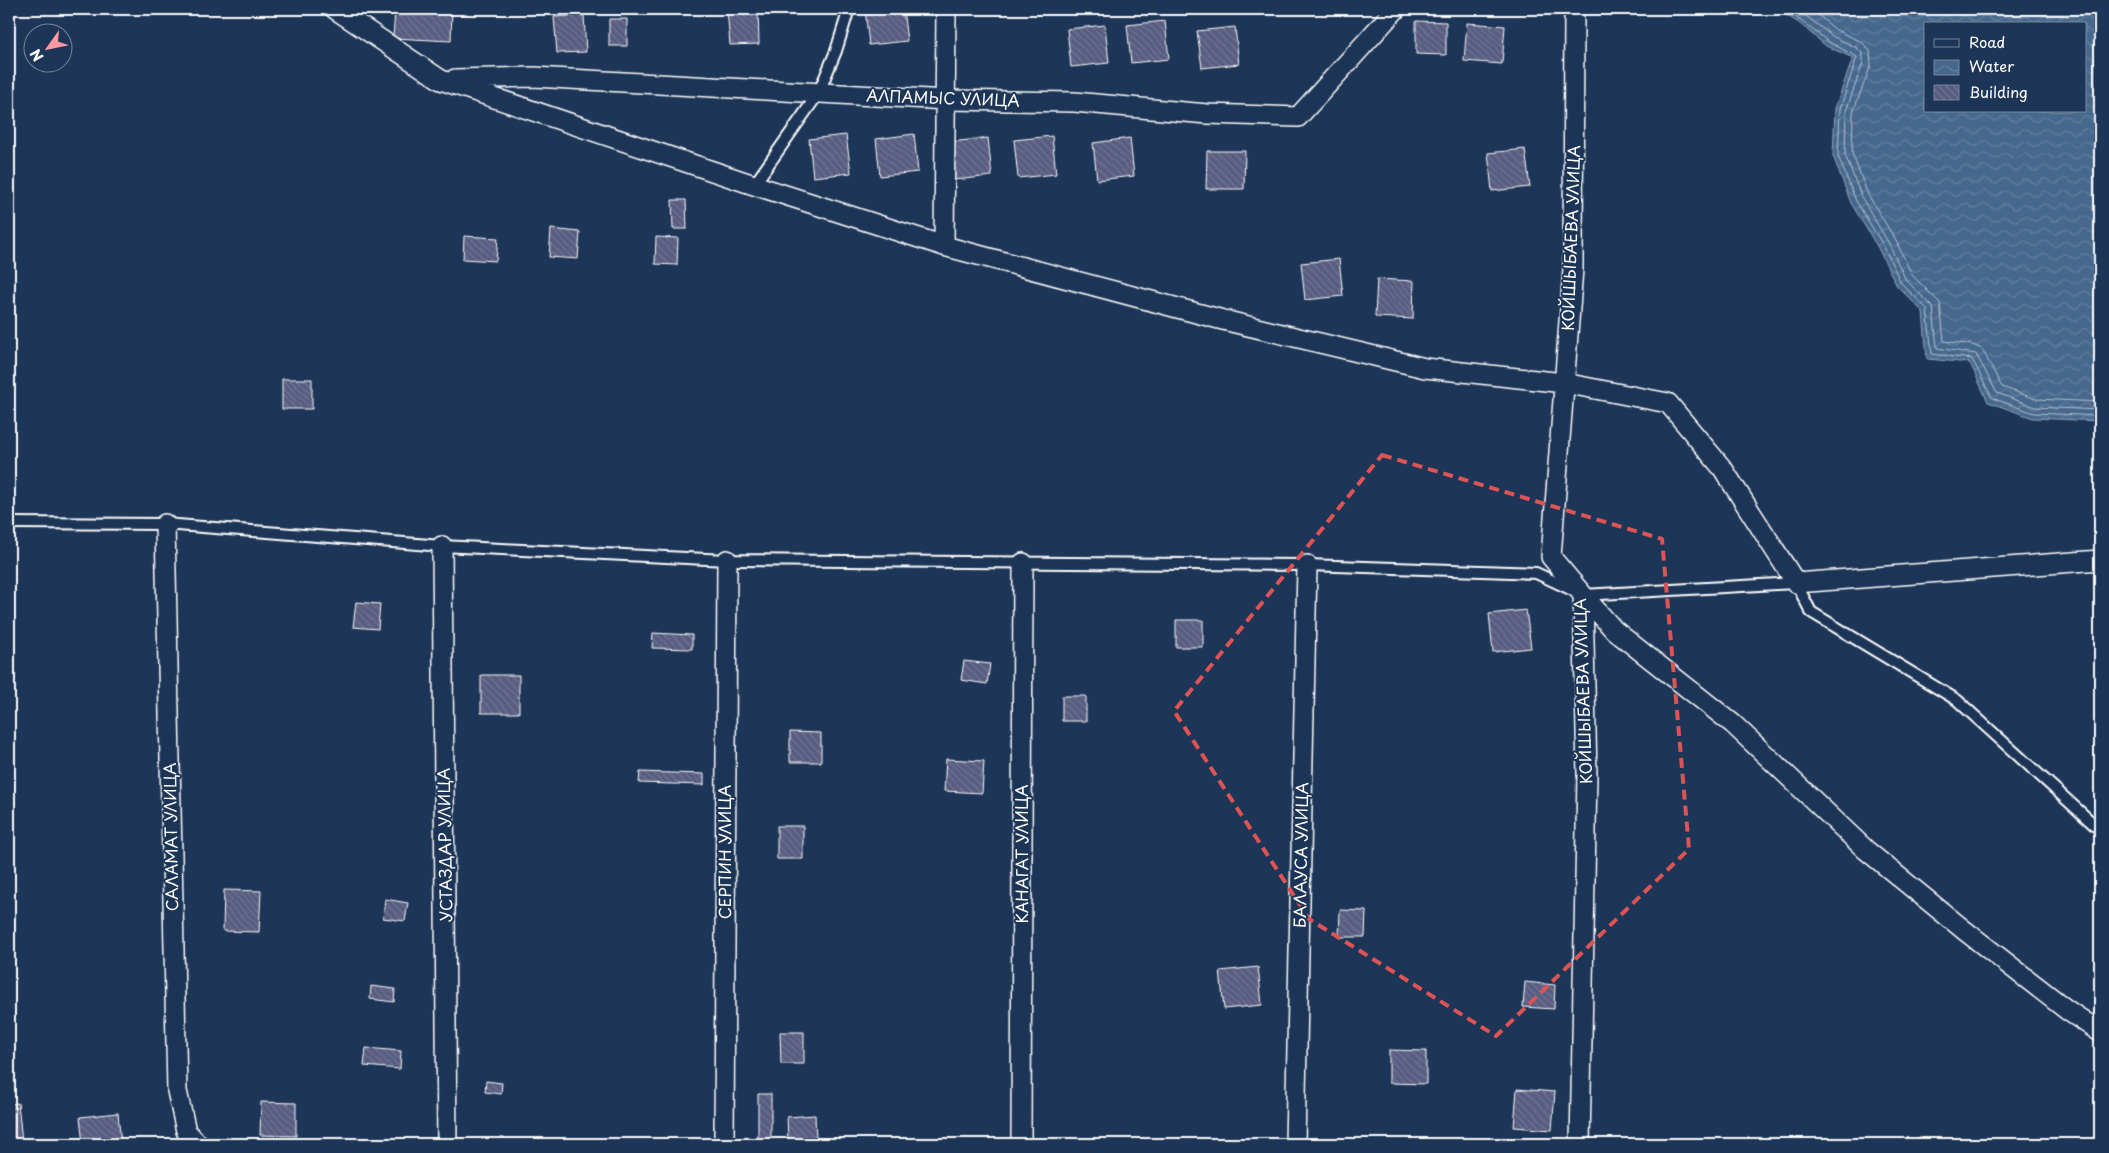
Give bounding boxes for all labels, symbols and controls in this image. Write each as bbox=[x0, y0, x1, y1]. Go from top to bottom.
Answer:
north arrow bbox=[22, 22, 72, 72]
legend bbox=[1924, 22, 2086, 112]
text: Road bbox=[1969, 30, 2005, 53]
text: N bbox=[25, 45, 49, 66]
text: Water bbox=[1969, 54, 2014, 77]
text: Building bbox=[1969, 80, 2028, 103]
street label: АЛПАМЫС УЛИЦА bbox=[866, 82, 1020, 112]
street label: КОЙШЫБАЕВА УЛИЦА bbox=[1555, 145, 1585, 331]
street label: КОЙШЫБАЕВА УЛИЦА bbox=[1567, 598, 1597, 784]
street label: САЛАМАТ УЛИЦА bbox=[157, 762, 183, 912]
street label: УСТАЗДАР УЛИЦА bbox=[431, 768, 457, 922]
street label: БАЛАУСА УЛИЦА bbox=[1287, 782, 1313, 928]
street label: КАНАГАТ УЛИЦА bbox=[1009, 784, 1033, 924]
street label: СЕРПИН УЛИЦА bbox=[712, 785, 736, 919]

